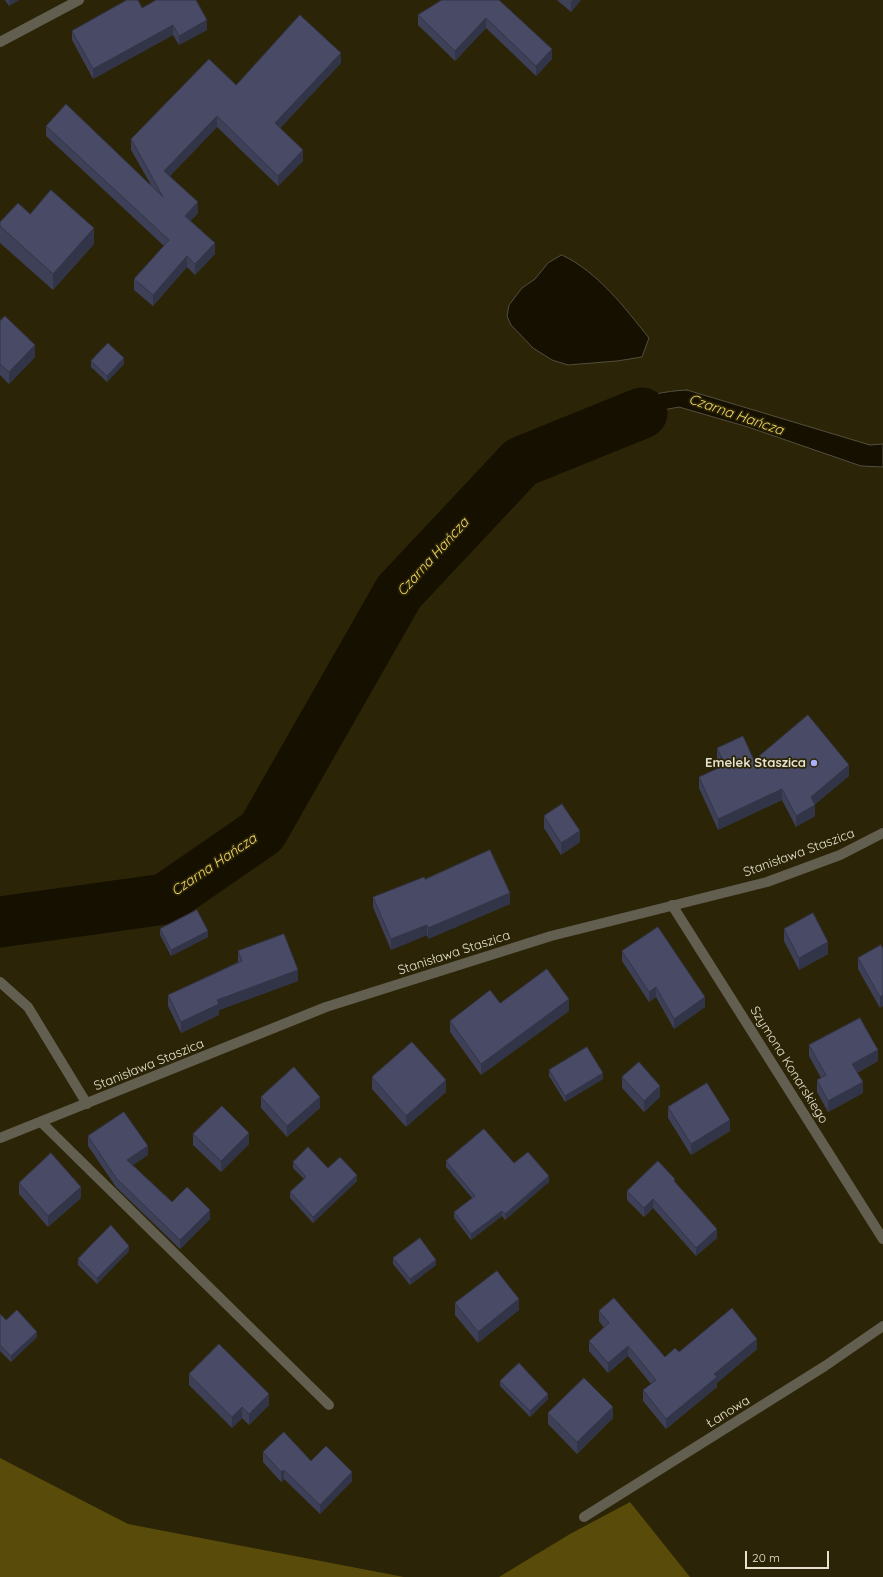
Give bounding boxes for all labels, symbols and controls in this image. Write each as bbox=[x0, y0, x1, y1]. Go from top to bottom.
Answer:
water label: Czarna Hańcza bbox=[686, 391, 786, 439]
water label: Czarna Hańcza bbox=[394, 515, 472, 599]
place label: Emelek Staszica bbox=[705, 755, 806, 771]
marker: Emelek Staszica bbox=[809, 758, 819, 768]
street label: Stanisława Staszica bbox=[741, 826, 857, 880]
water label: Czarna Hańcza bbox=[168, 830, 260, 900]
street label: Stanisława Staszica bbox=[396, 927, 512, 979]
street label: Szymona Konarskiego bbox=[747, 1004, 831, 1126]
street label: Stanisława Staszica bbox=[92, 1036, 206, 1094]
street label: Łanowa bbox=[703, 1393, 753, 1431]
scale bar bbox=[747, 1543, 831, 1569]
text: 20 m bbox=[752, 1550, 780, 1565]

